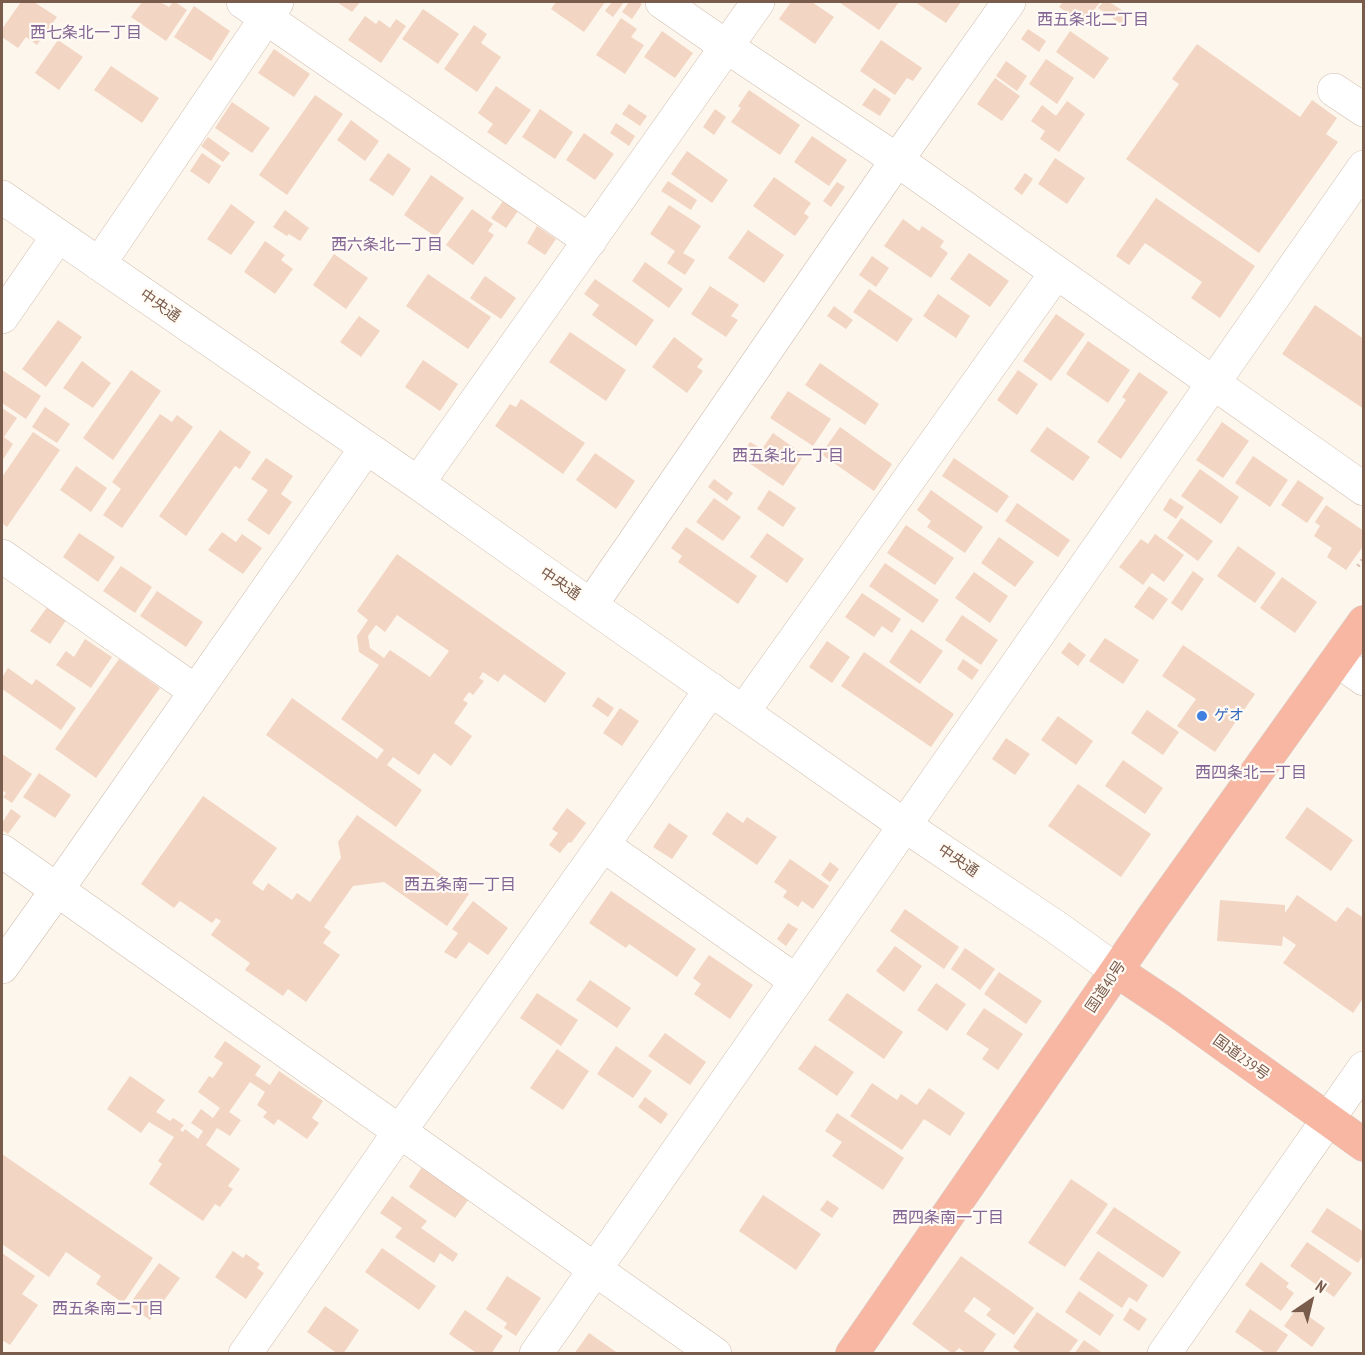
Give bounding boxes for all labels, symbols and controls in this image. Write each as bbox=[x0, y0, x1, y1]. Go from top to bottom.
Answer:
district label: 西五条北二丁目 bbox=[1037, 10, 1149, 30]
district label: 西七条北一丁目 bbox=[30, 23, 142, 43]
district label: 西六条北一丁目 bbox=[331, 235, 443, 255]
street label: 中央通 bbox=[136, 286, 184, 326]
district label: 西五条北一丁目 bbox=[732, 446, 844, 466]
street label: 中央通 bbox=[536, 564, 584, 604]
place label: ゲオ bbox=[1214, 707, 1244, 725]
marker: ゲオ bbox=[1195, 709, 1209, 723]
district label: 西四条北一丁目 bbox=[1195, 763, 1307, 783]
street label: 中央通 bbox=[934, 841, 982, 881]
district label: 西五条南一丁目 bbox=[404, 875, 516, 895]
street label: 国道40号 bbox=[1082, 958, 1130, 1016]
street label: 国道239号 bbox=[1209, 1032, 1273, 1084]
district label: 西四条南一丁目 bbox=[892, 1208, 1004, 1228]
north arrow bbox=[1281, 1271, 1341, 1331]
text: N bbox=[1312, 1276, 1331, 1297]
district label: 西五条南二丁目 bbox=[52, 1299, 164, 1319]

